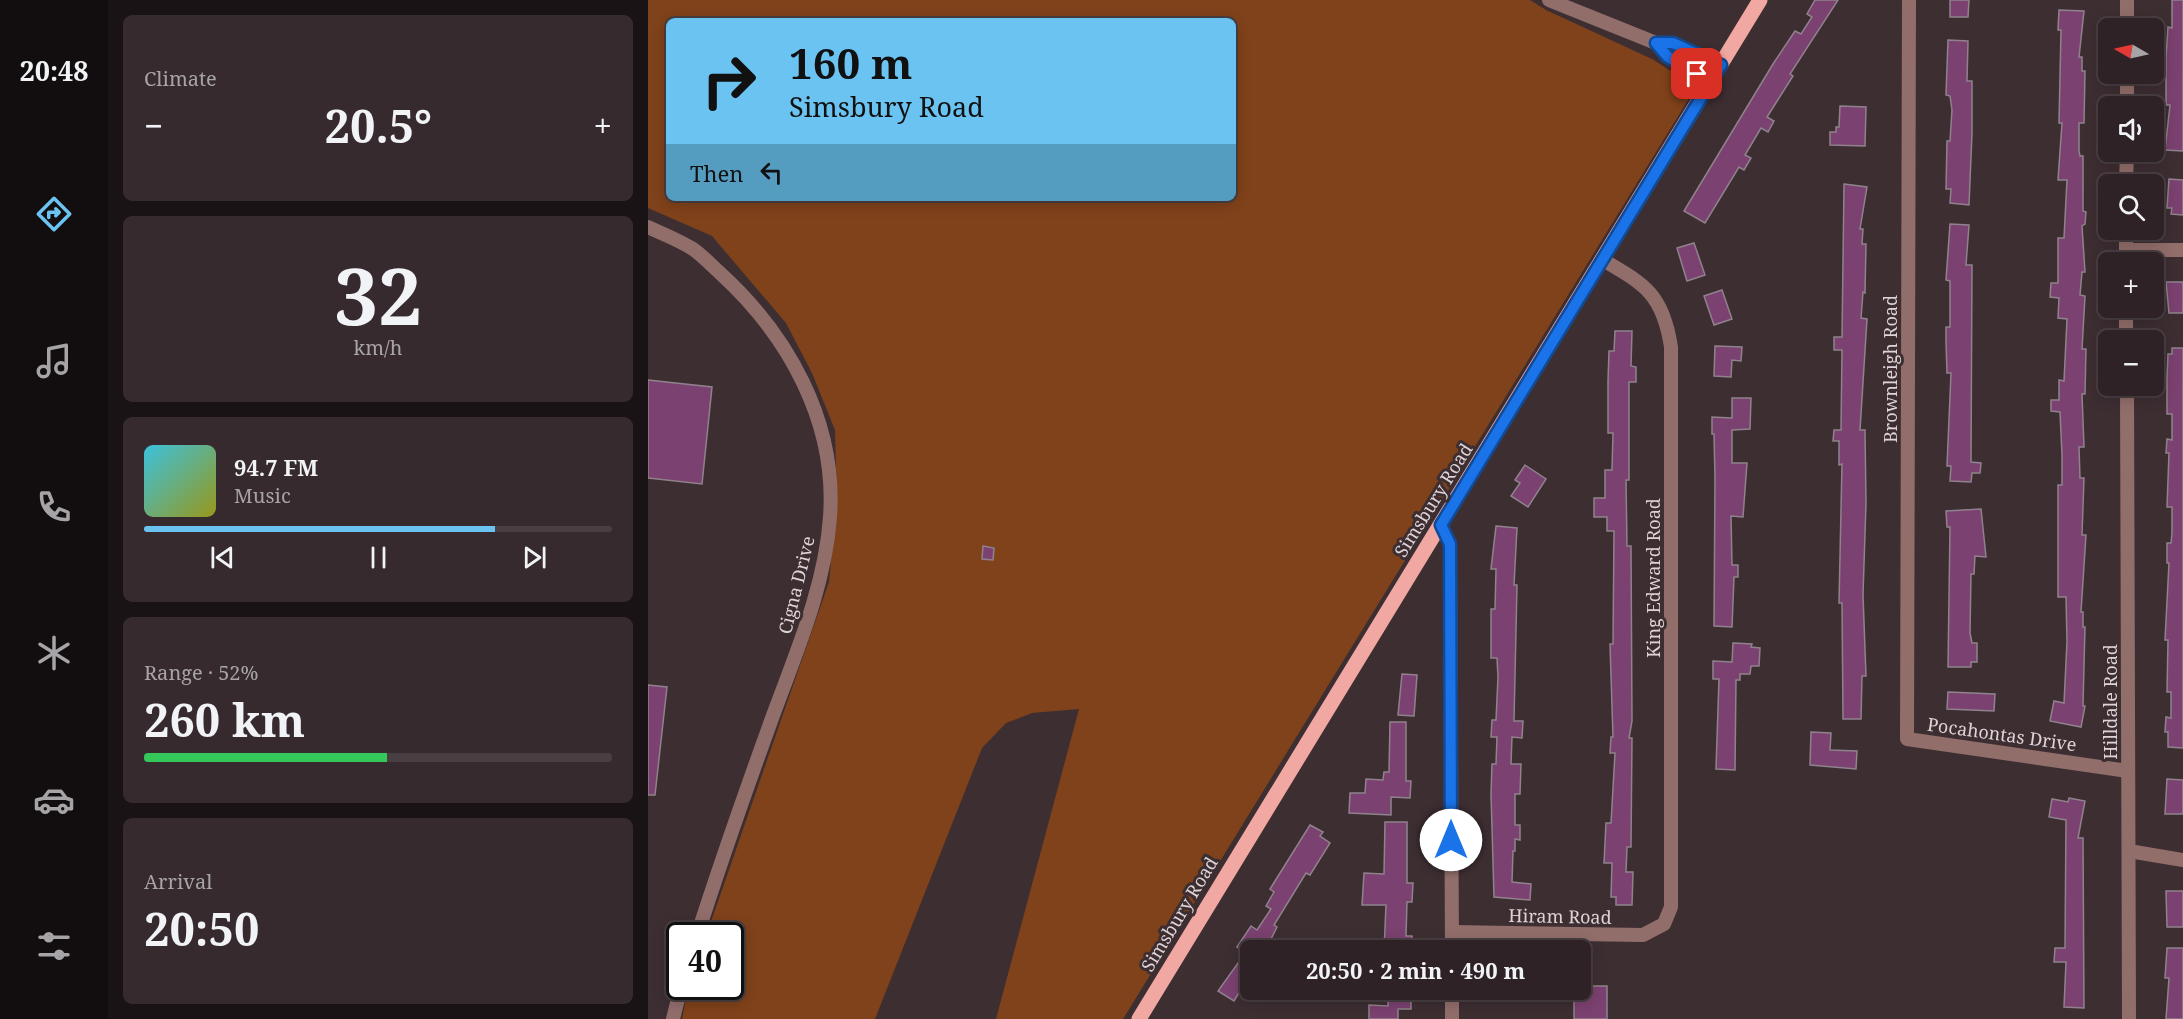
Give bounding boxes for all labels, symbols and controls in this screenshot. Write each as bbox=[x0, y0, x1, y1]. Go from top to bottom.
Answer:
north arrow bbox=[2098, 18, 2164, 84]
map controls bbox=[2098, 18, 2164, 396]
text: 160 m bbox=[789, 34, 913, 91]
icon: right bbox=[690, 42, 768, 120]
pin bbox=[1671, 48, 1722, 99]
text: 20:48 bbox=[19, 52, 89, 89]
icon: arrive bbox=[1680, 57, 1713, 90]
text: Climate bbox=[144, 65, 217, 92]
text: Simsbury Road bbox=[789, 88, 984, 125]
text: 20.5° bbox=[325, 95, 432, 156]
button: sound bbox=[2098, 96, 2164, 162]
text: − bbox=[144, 103, 163, 148]
text: + bbox=[594, 103, 612, 148]
icon: left bbox=[755, 156, 788, 189]
text: Then bbox=[690, 158, 743, 188]
button: search bbox=[2098, 174, 2164, 240]
icon: directions bbox=[33, 193, 75, 235]
text: 32 bbox=[334, 242, 422, 348]
button: + bbox=[2098, 252, 2164, 318]
street label: Brownleigh Road bbox=[1878, 295, 1902, 443]
button: − bbox=[2098, 330, 2164, 396]
text: km/h bbox=[353, 334, 403, 361]
icon: music bbox=[33, 340, 75, 382]
street label: Simsbury Road bbox=[1388, 439, 1478, 561]
text: 94.7 FM bbox=[234, 452, 318, 482]
text: Music bbox=[234, 482, 291, 509]
icon: phone bbox=[33, 486, 75, 528]
street label: King Edward Road bbox=[1641, 498, 1665, 658]
street label: Cigna Drive bbox=[772, 533, 820, 637]
icon: previous bbox=[206, 541, 239, 574]
icon: pause bbox=[362, 541, 395, 574]
icon: next bbox=[518, 541, 551, 574]
icon: climate bbox=[33, 632, 75, 674]
street label: Hilldale Road bbox=[2098, 644, 2122, 760]
text: Range · 52% bbox=[144, 659, 258, 686]
text: 260 km bbox=[144, 689, 305, 750]
street label: Pocahontas Drive bbox=[1926, 712, 2078, 756]
icon: car bbox=[33, 779, 75, 821]
position arrow bbox=[1419, 808, 1483, 872]
street label: Simsbury Road bbox=[1135, 852, 1223, 976]
text: Arrival bbox=[144, 868, 212, 895]
text: 20:50 bbox=[144, 898, 259, 959]
street label: Hiram Road bbox=[1508, 903, 1612, 929]
speed limit sign: 40 bbox=[666, 922, 744, 1000]
icon: filters bbox=[33, 925, 75, 967]
text: 20:50 · 2 min · 490 m bbox=[1306, 955, 1525, 985]

